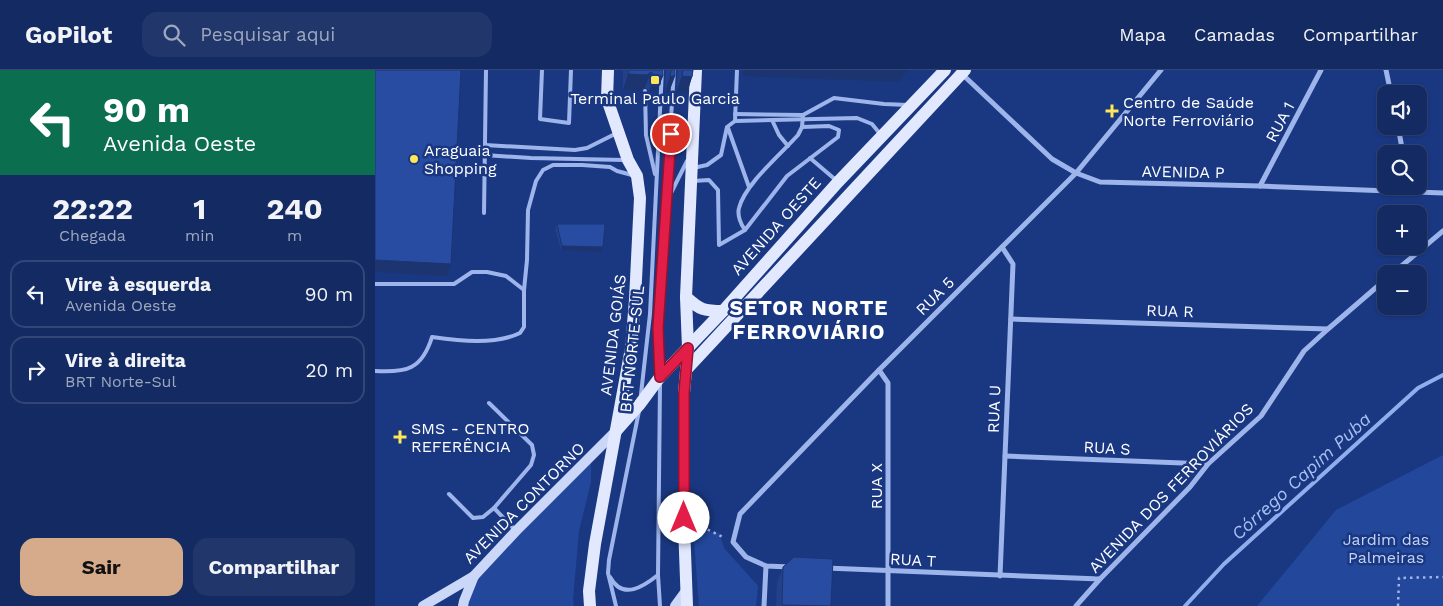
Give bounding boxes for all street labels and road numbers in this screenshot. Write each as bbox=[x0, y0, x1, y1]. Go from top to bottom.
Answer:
street label: RUA 1 bbox=[1262, 99, 1298, 145]
street label: AVENIDA P bbox=[1141, 162, 1225, 182]
street label: AVENIDA OESTE bbox=[727, 173, 825, 279]
street label: AVENIDA GOIÁS bbox=[596, 273, 630, 397]
street label: RUA 5 bbox=[912, 273, 958, 319]
street label: BRT NORTE-SUL bbox=[616, 284, 648, 413]
street label: RUA R bbox=[1146, 301, 1194, 321]
street label: RUA U bbox=[984, 385, 1004, 433]
street label: AVENIDA DOS FERROVIÁRIOS bbox=[1085, 399, 1257, 577]
street label: RUA S bbox=[1083, 437, 1131, 459]
street label: AVENIDA CONTORNO bbox=[459, 438, 589, 568]
street label: RUA X bbox=[867, 462, 886, 509]
street label: RUA T bbox=[889, 549, 937, 571]

